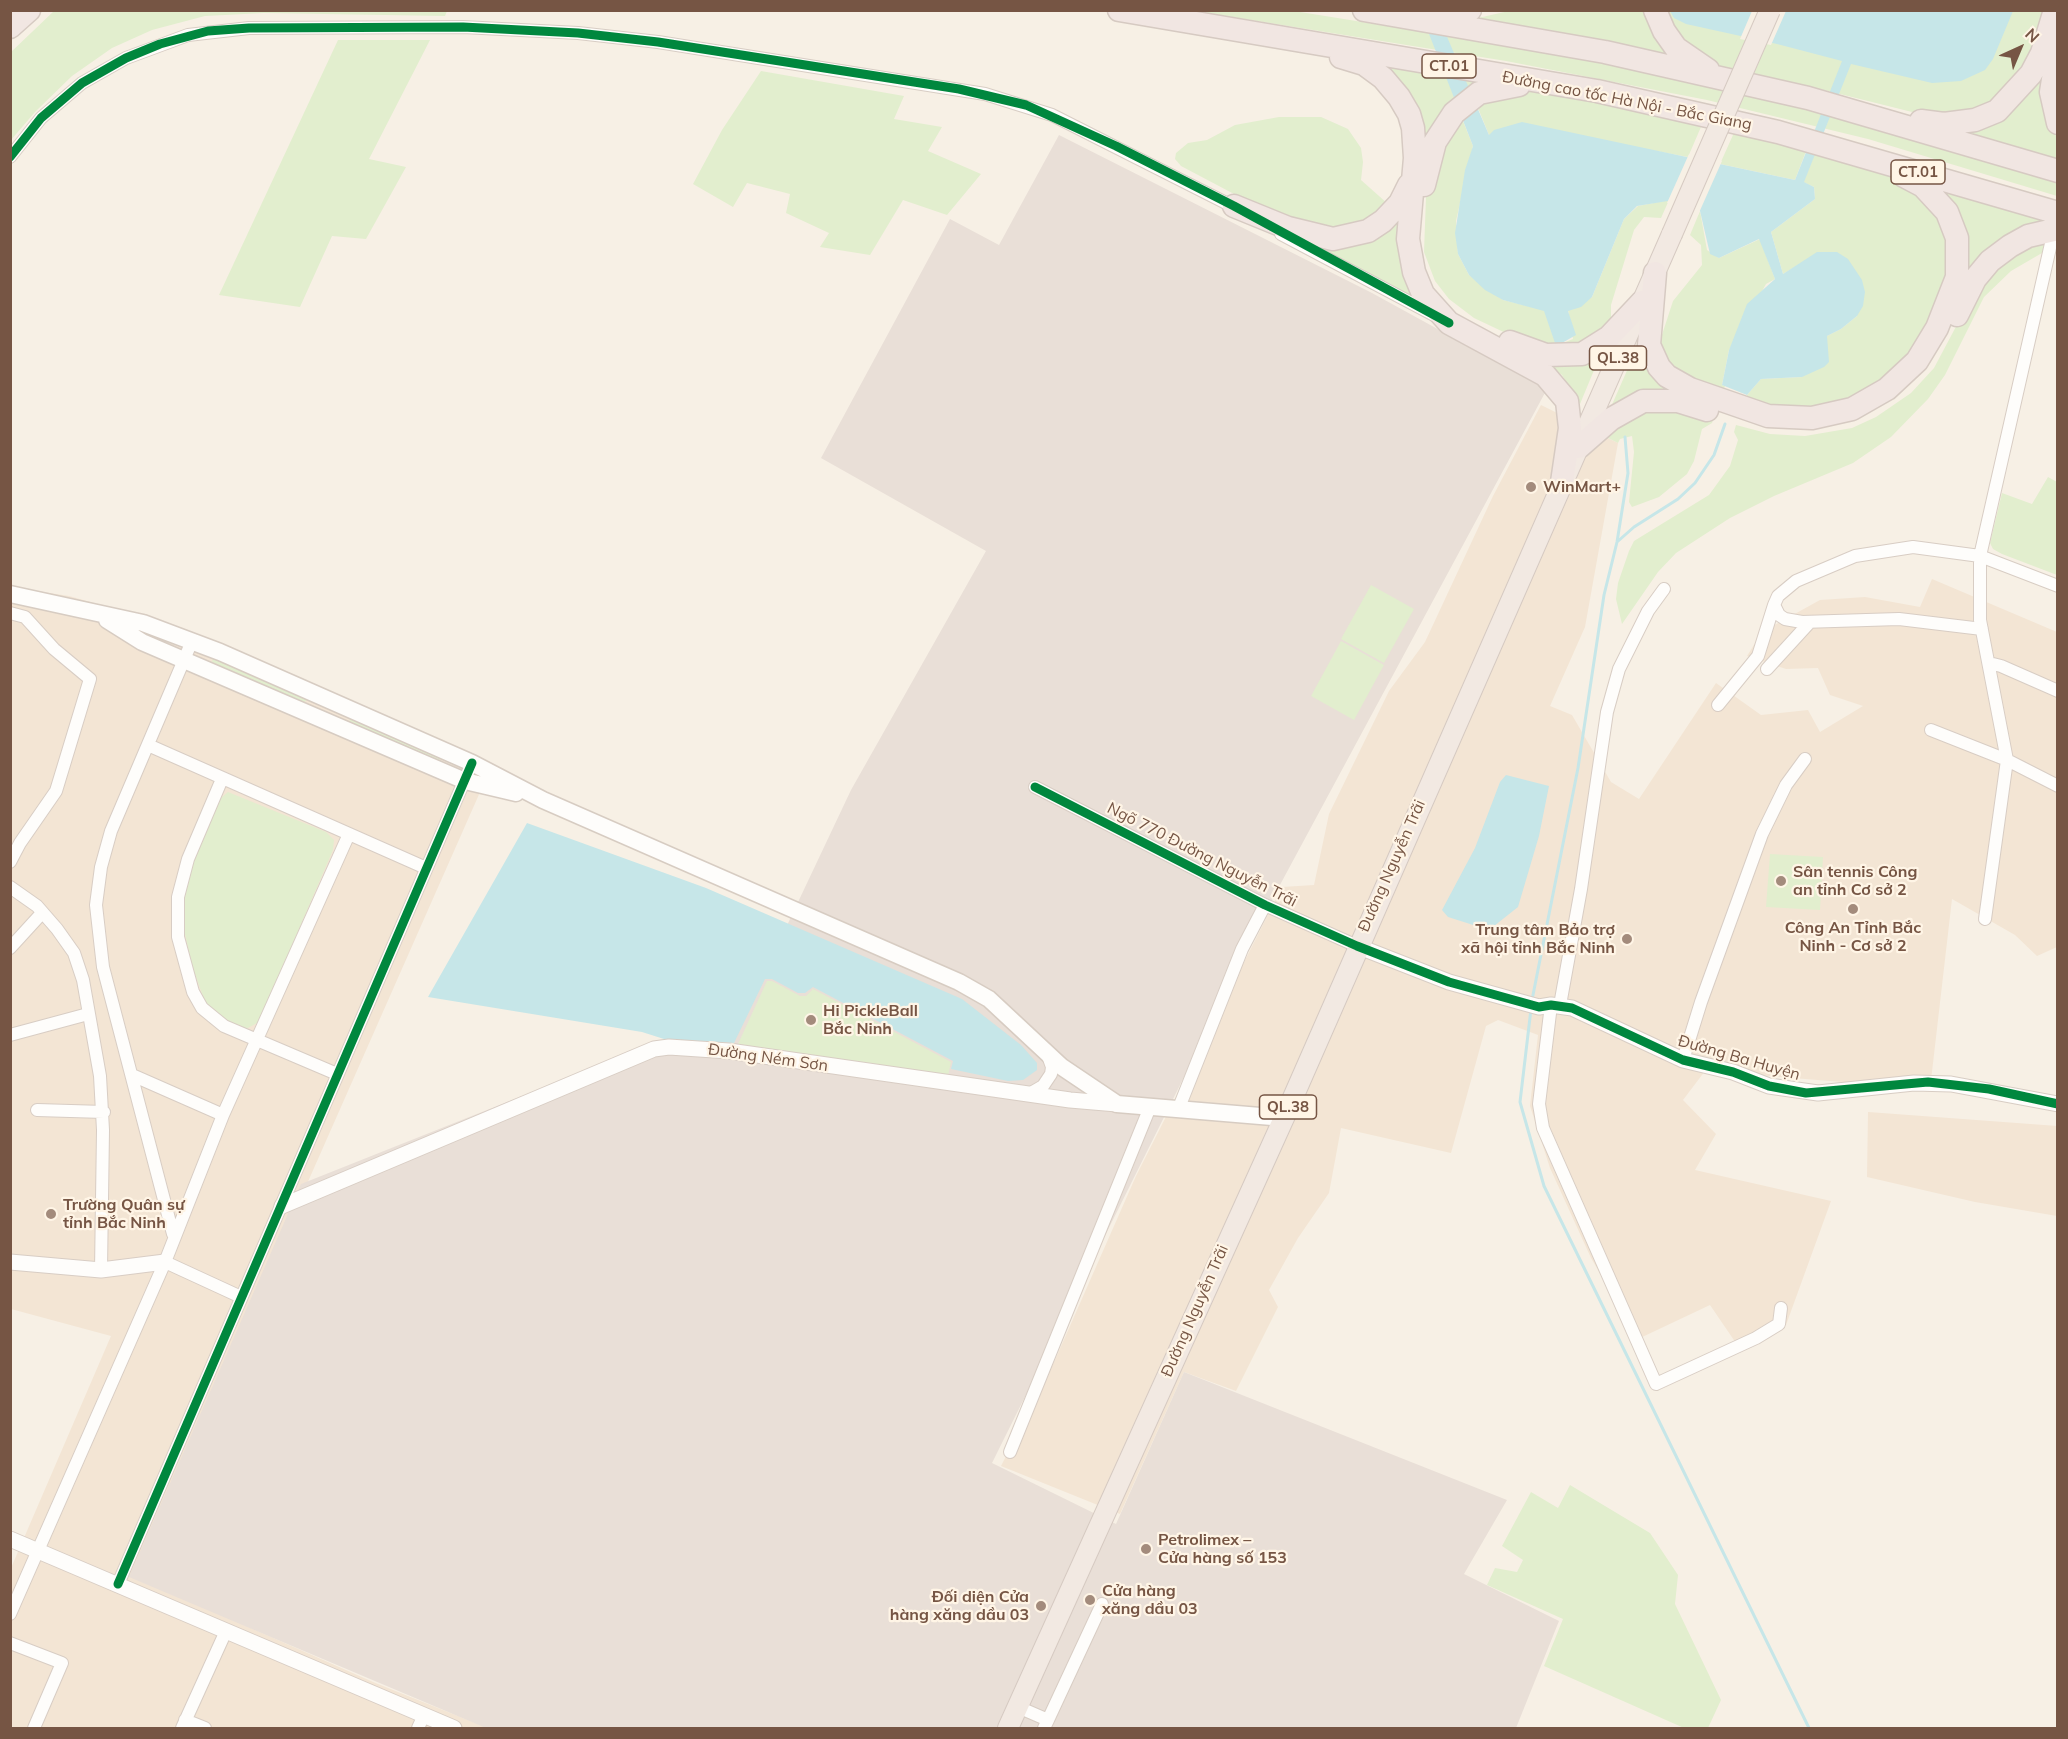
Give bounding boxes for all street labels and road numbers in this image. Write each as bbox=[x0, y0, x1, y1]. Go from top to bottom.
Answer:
road number: CT.01 bbox=[1422, 54, 1476, 78]
street label: Đường cao tốc Hà Nội - Bắc Giang bbox=[1501, 67, 1753, 135]
road number: CT.01 bbox=[1891, 160, 1945, 184]
road number: QL.38 bbox=[1590, 346, 1646, 370]
street label: Đường Nguyễn Trãi bbox=[1354, 797, 1430, 935]
street label: Ngõ 770 Đường Nguyễn Trãi bbox=[1104, 799, 1300, 911]
street label: Đường Ba Huyện bbox=[1676, 1031, 1802, 1085]
street label: Đường Ném Sơn bbox=[707, 1040, 829, 1076]
road number: QL.38 bbox=[1260, 1095, 1316, 1119]
street label: Đường Nguyễn Trãi bbox=[1157, 1242, 1233, 1380]

